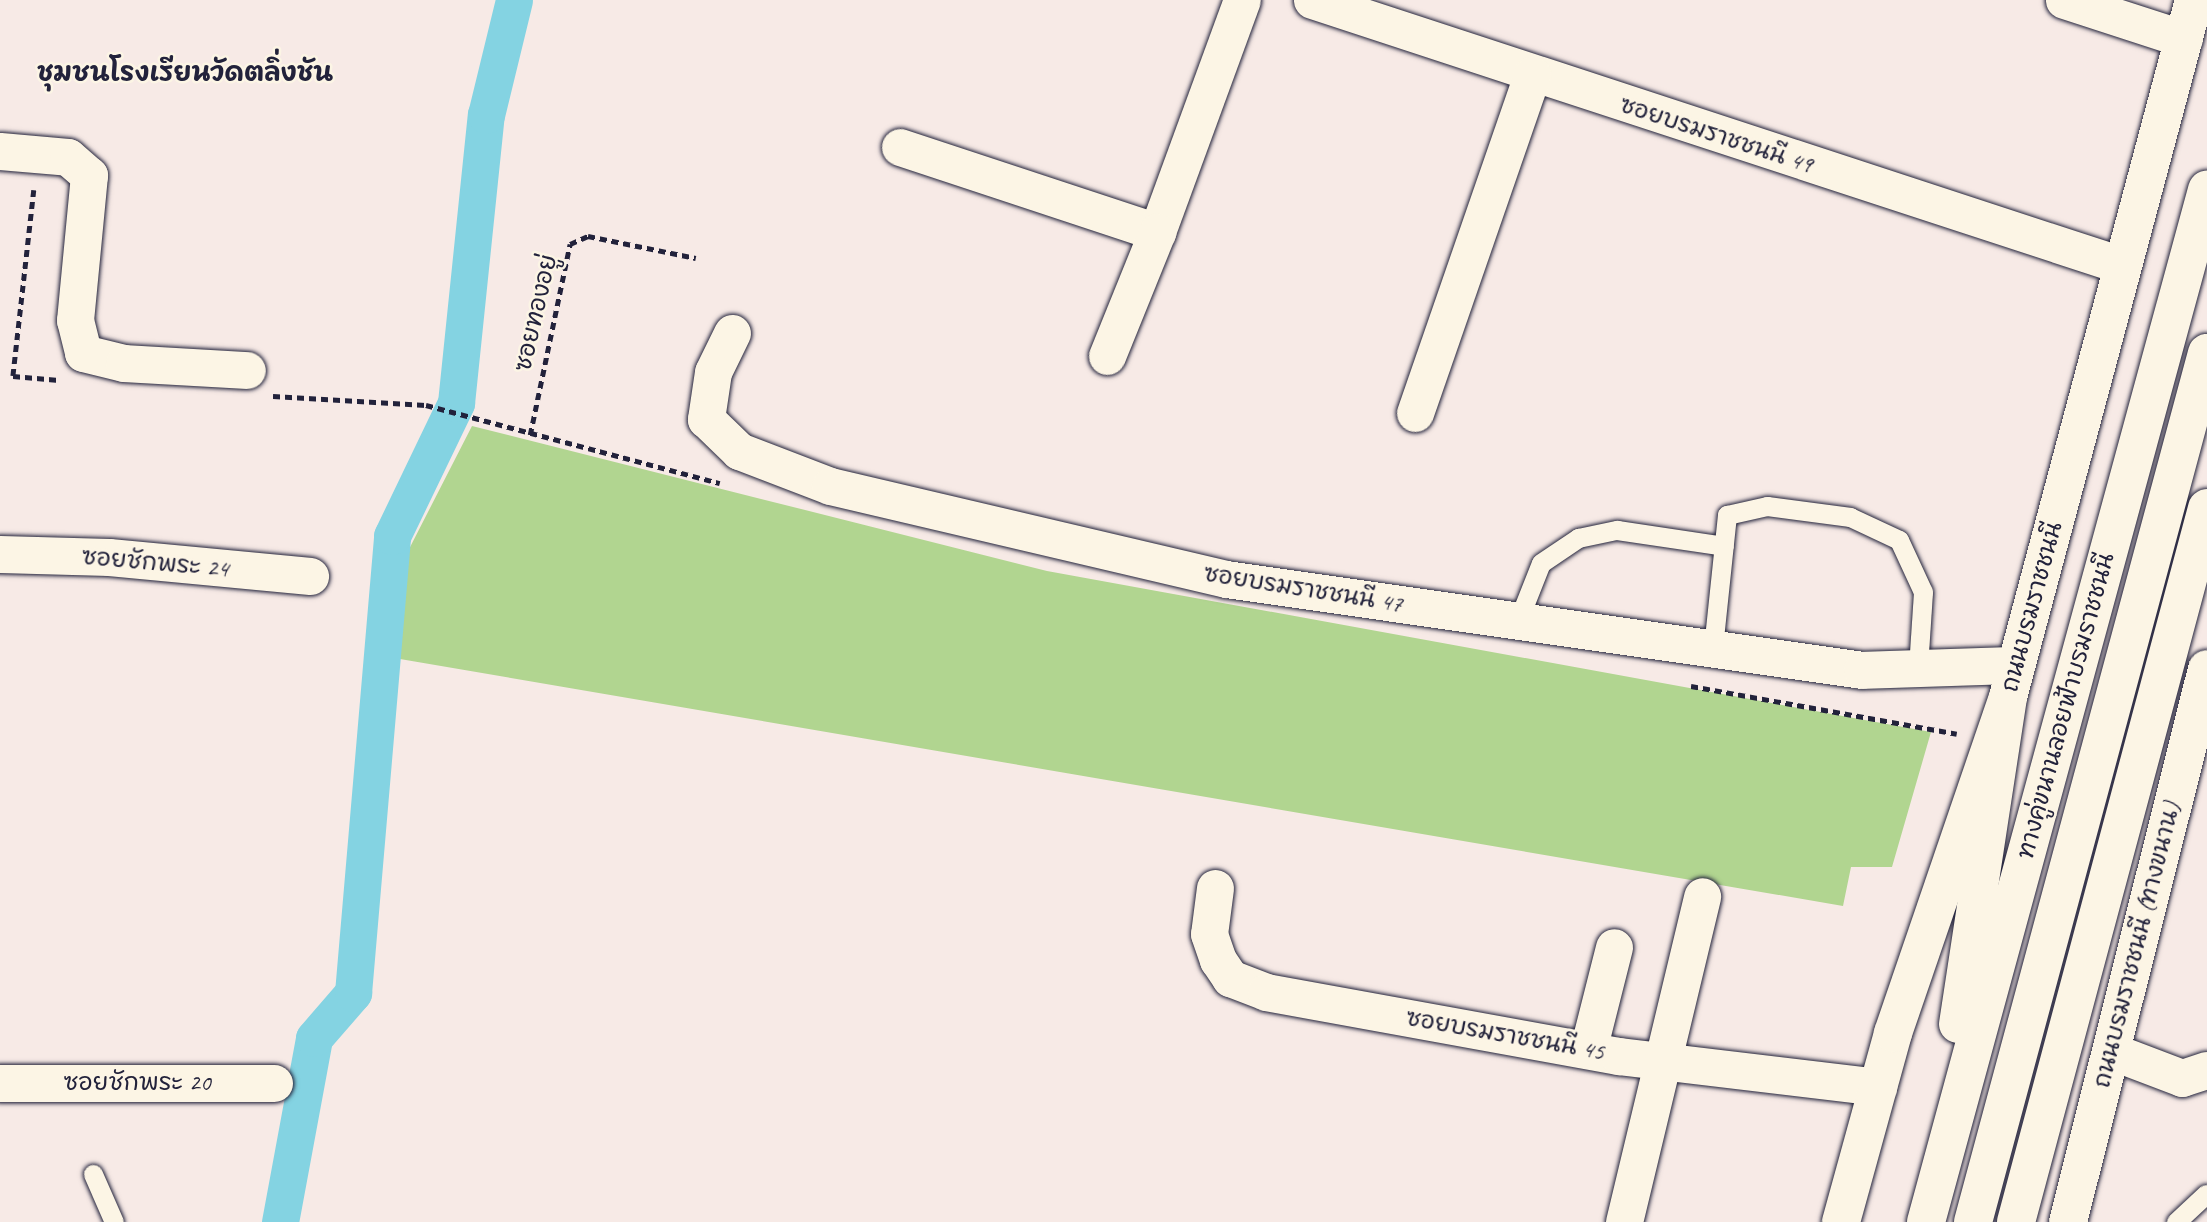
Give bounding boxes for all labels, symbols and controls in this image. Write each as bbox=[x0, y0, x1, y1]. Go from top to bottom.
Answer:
district label: ชุมชนโรงเรียนวัดตลิ่งชัน bbox=[37, 57, 333, 89]
street label: ซอยบรมราชชนนี 49 bbox=[1616, 90, 1816, 180]
street label: ซอยทองอยู่ bbox=[509, 252, 563, 374]
street label: ถนนบรมราชชนนี bbox=[1995, 519, 2069, 695]
street label: ซอยชักพระ 24 bbox=[81, 542, 229, 584]
street label: ทางคู่ขนานลอยฟ้าบรมราชชนนี bbox=[2011, 550, 2121, 862]
street label: ซอยบรมราชชนนี 47 bbox=[1202, 559, 1404, 619]
street label: ถนนบรมราชชนนี (ทางขนาน) bbox=[2088, 799, 2186, 1091]
street label: ซอยบรมราชชนนี 45 bbox=[1404, 1003, 1606, 1067]
street label: ซอยชักพระ 20 bbox=[64, 1069, 210, 1097]

